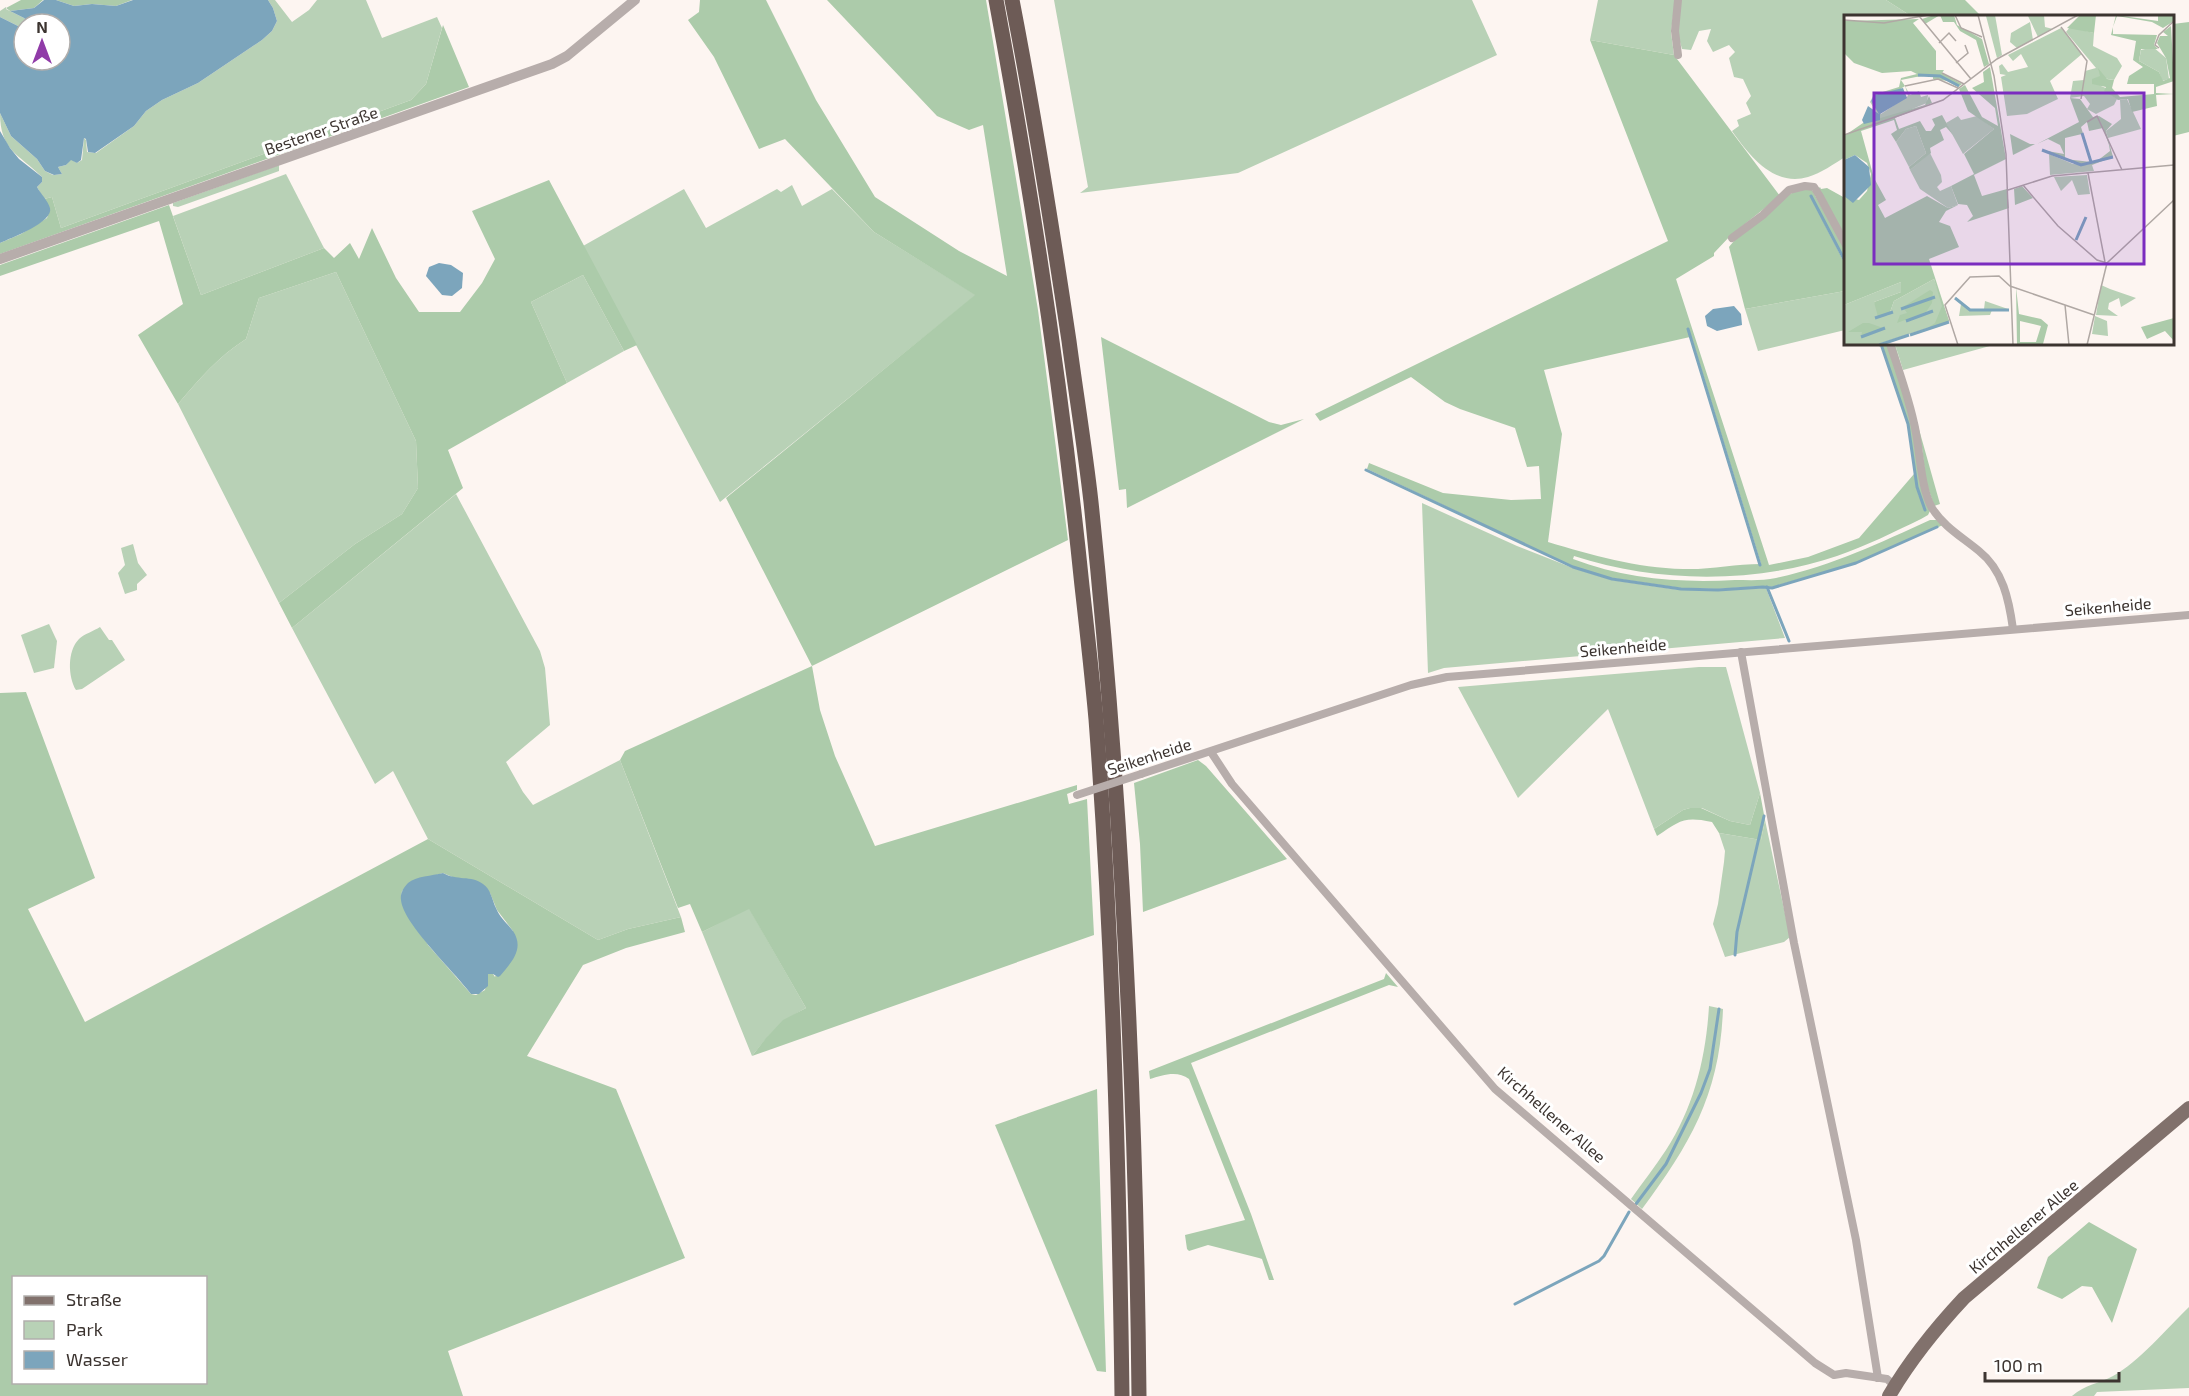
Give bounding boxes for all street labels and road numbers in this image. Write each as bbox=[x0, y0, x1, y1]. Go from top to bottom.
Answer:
street label: Bestener Straße bbox=[262, 102, 380, 158]
street label: Seikenheide bbox=[2064, 593, 2152, 619]
street label: Seikenheide bbox=[1579, 634, 1667, 660]
street label: Seikenheide bbox=[1105, 734, 1193, 778]
street label: Kirchhellener Allee bbox=[1494, 1062, 1610, 1166]
street label: Kirchhellener Allee bbox=[1965, 1175, 2081, 1277]

